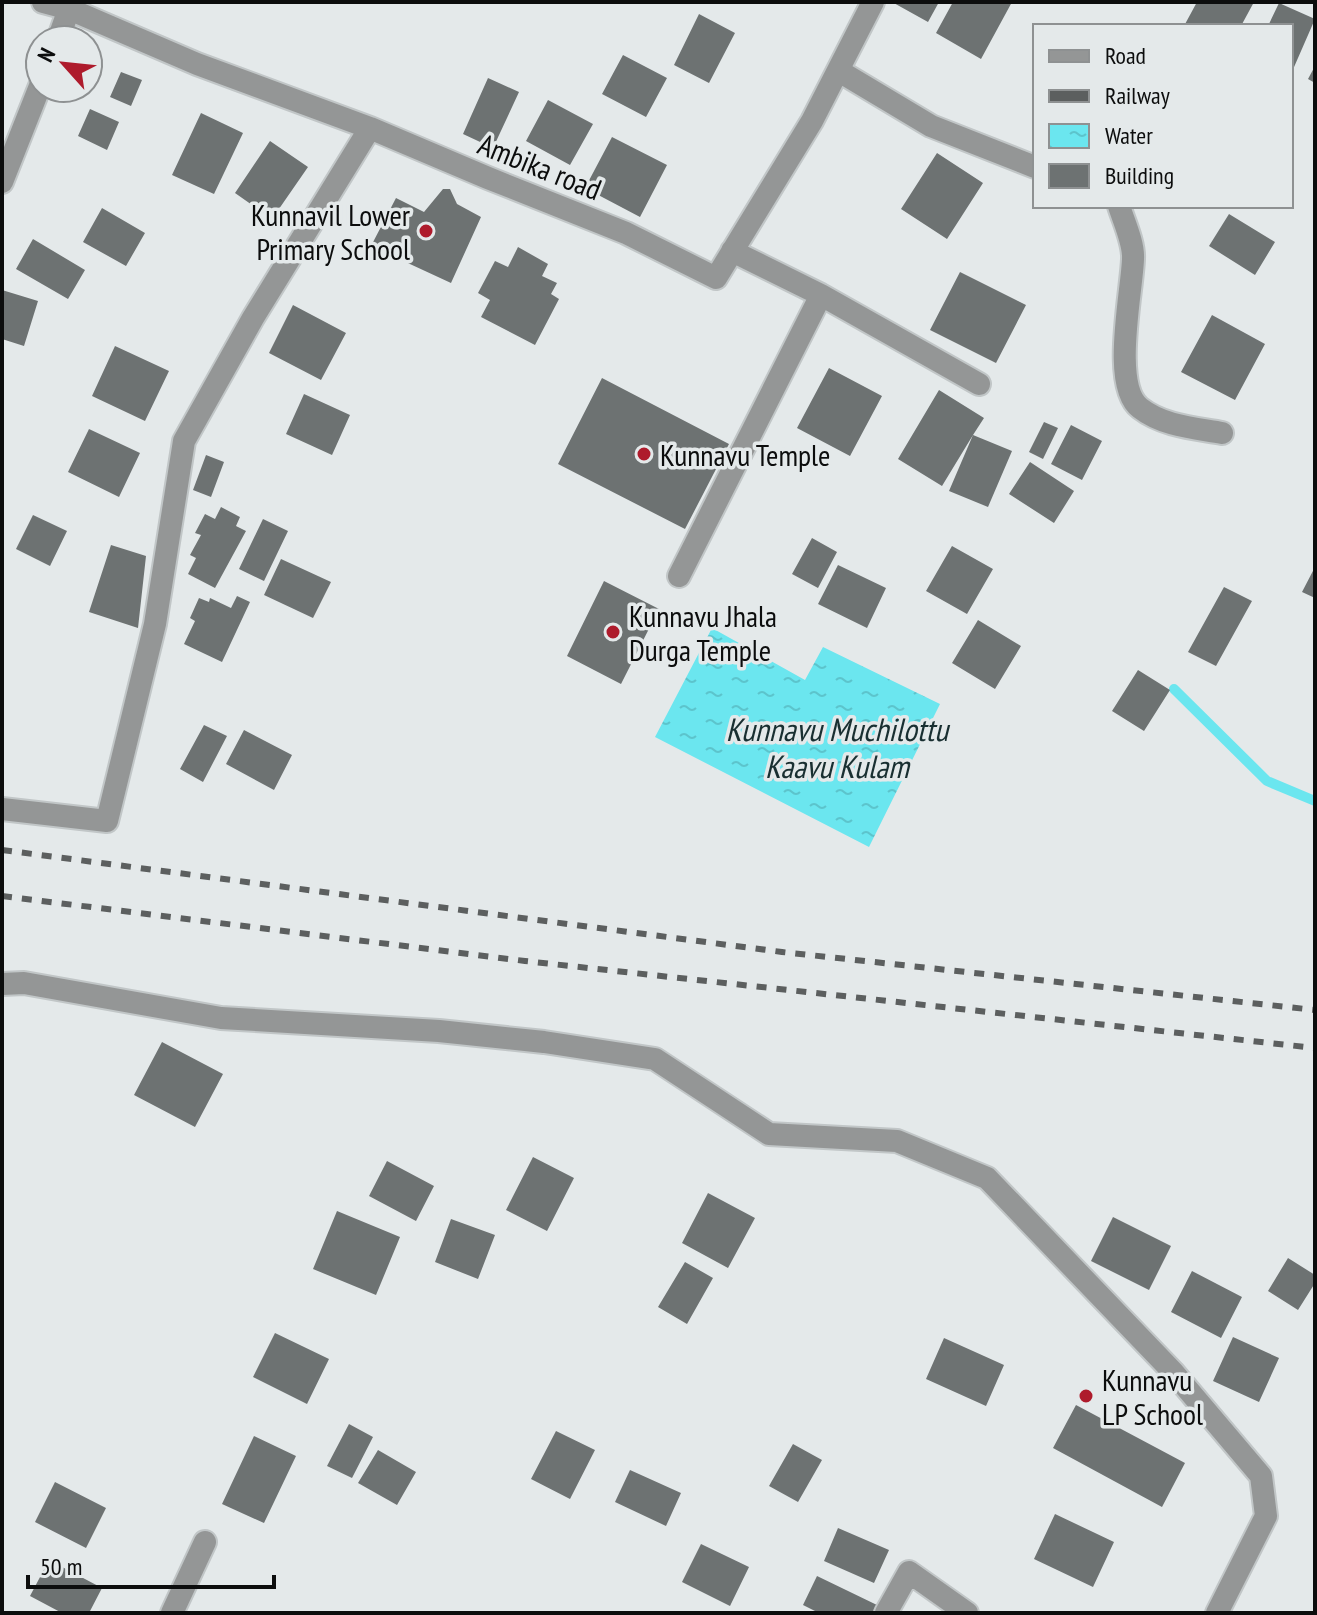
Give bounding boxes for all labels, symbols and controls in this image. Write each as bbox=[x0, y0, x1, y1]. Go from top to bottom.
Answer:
north arrow bbox=[24, 24, 104, 104]
legend bbox=[1033, 24, 1293, 208]
text: Road bbox=[1105, 40, 1146, 71]
text: N bbox=[31, 43, 61, 67]
text: Railway bbox=[1105, 80, 1170, 111]
text: Water bbox=[1105, 120, 1153, 151]
street label: Ambika road bbox=[473, 124, 607, 208]
text: Building bbox=[1105, 160, 1174, 191]
place label: Kunnavil Lower Primary School bbox=[251, 195, 411, 268]
marker: Kunnavil Lower Primary School bbox=[417, 222, 435, 240]
place label: Kunnavu Temple bbox=[660, 435, 830, 474]
marker: Kunnavu Temple bbox=[635, 445, 653, 463]
place label: Kunnavu Jhala Durga Temple bbox=[629, 596, 777, 669]
marker: Kunnavu Jhala Durga Temple bbox=[604, 623, 622, 641]
water label: Kunnavu Muchilottu Kaavu Kulam bbox=[726, 708, 950, 787]
place label: Kunnavu LP School bbox=[1102, 1360, 1203, 1433]
marker: Kunnavu LP School bbox=[1077, 1387, 1095, 1405]
scale bar bbox=[28, 1539, 274, 1589]
text: 50 m bbox=[40, 1551, 82, 1582]

